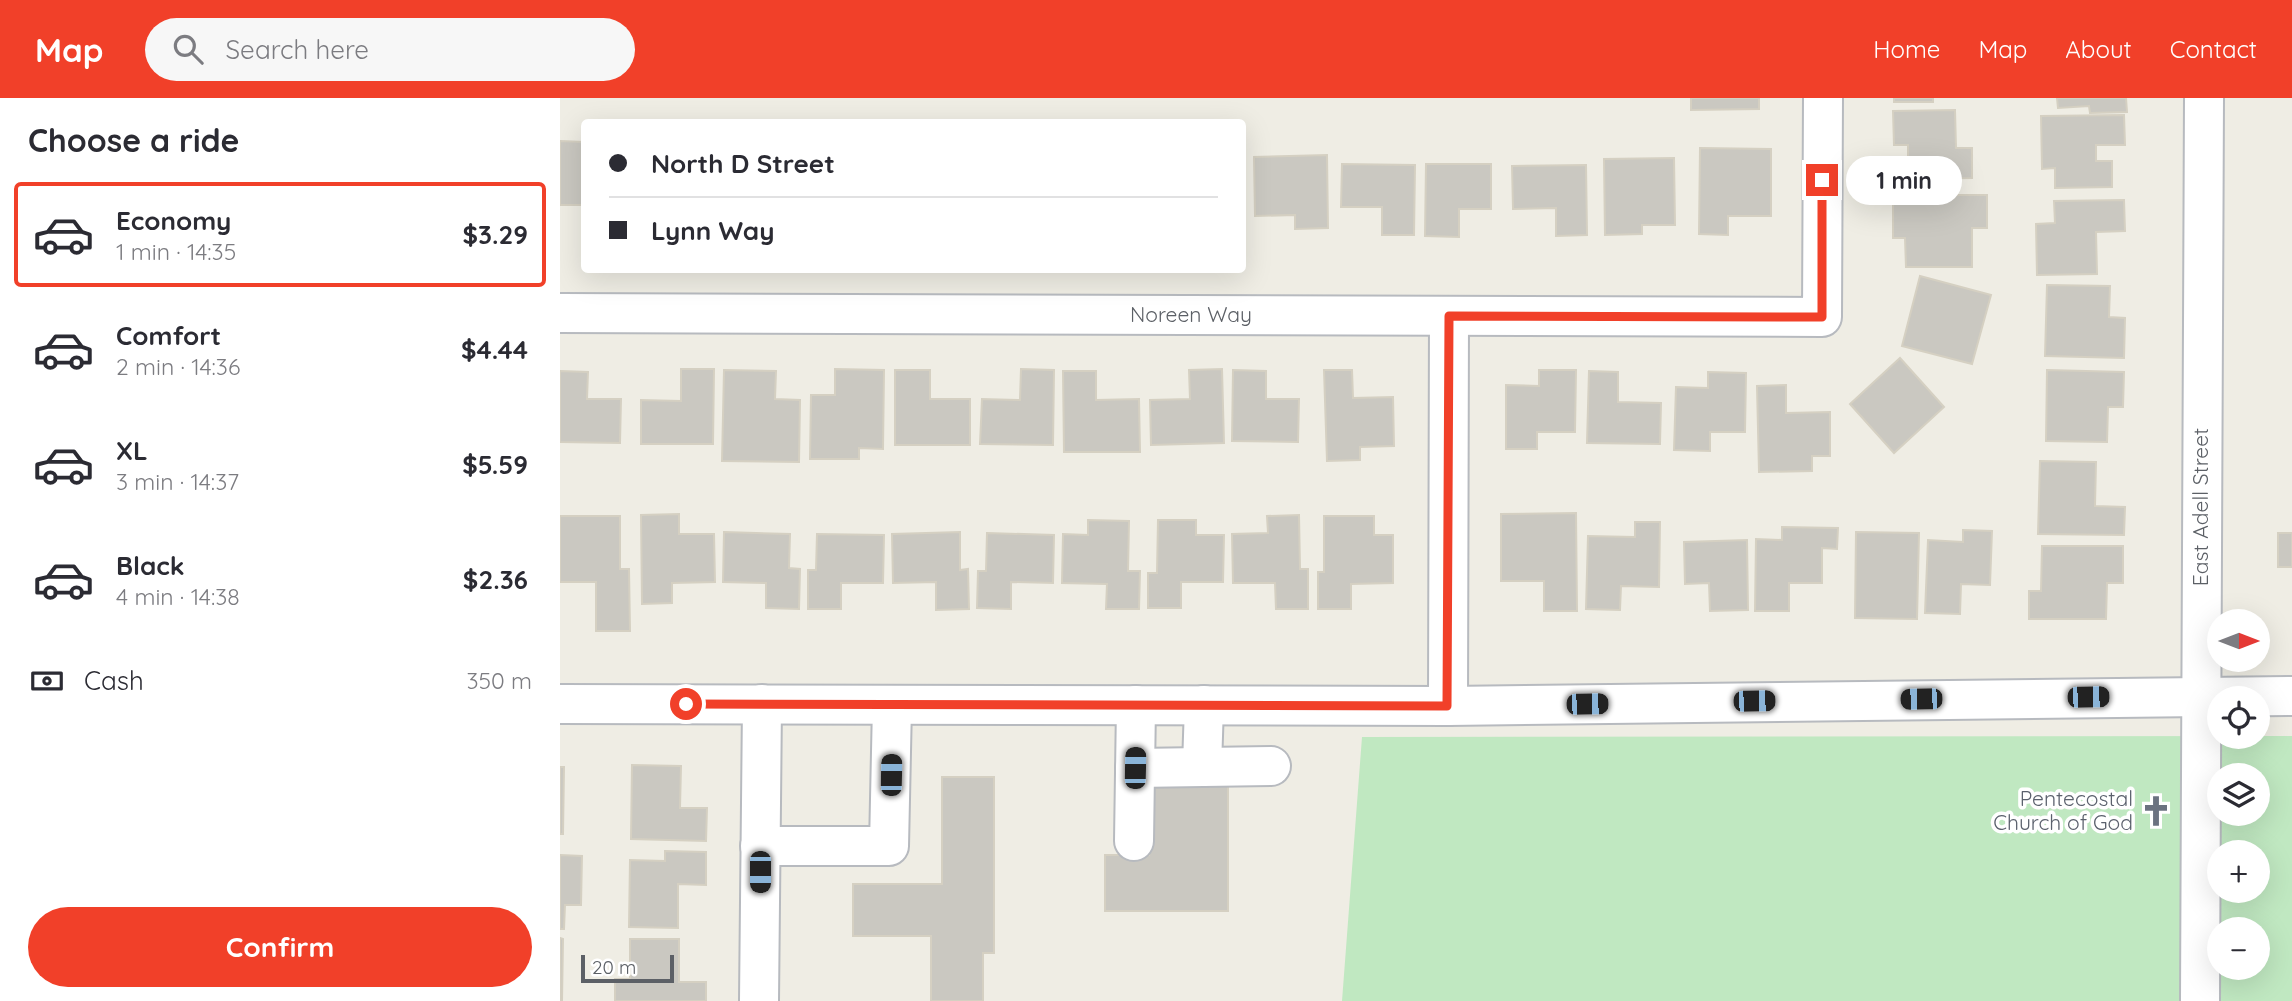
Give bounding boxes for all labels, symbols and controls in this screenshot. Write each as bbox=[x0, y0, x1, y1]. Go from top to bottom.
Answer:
search box bbox=[145, 18, 635, 81]
text: Map bbox=[35, 29, 103, 70]
icon: search bbox=[169, 30, 207, 68]
text: Search here bbox=[225, 33, 369, 66]
text: Home bbox=[1873, 34, 1940, 64]
text: Map bbox=[1978, 34, 2027, 64]
text: About bbox=[2065, 34, 2132, 64]
text: Contact bbox=[2170, 34, 2257, 64]
text: Choose a ride bbox=[28, 120, 240, 160]
text: North D Street bbox=[651, 147, 835, 180]
callout: 1 min bbox=[1846, 155, 1962, 204]
route end bbox=[1806, 164, 1838, 196]
text: 1 min bbox=[1876, 166, 1932, 195]
icon: car bbox=[32, 203, 95, 266]
text: Economy bbox=[116, 204, 231, 237]
text: Lynn Way bbox=[651, 214, 774, 247]
text: $3.29 bbox=[462, 218, 528, 251]
text: 1 min · 14:35 bbox=[116, 237, 236, 266]
street label: Noreen Way bbox=[1130, 301, 1252, 327]
icon: car bbox=[32, 318, 95, 381]
text: Comfort bbox=[116, 319, 221, 352]
text: $4.44 bbox=[461, 333, 528, 366]
text: 2 min · 14:36 bbox=[116, 352, 240, 381]
street label: East Adell Street bbox=[2187, 428, 2213, 586]
icon: car bbox=[32, 433, 95, 496]
text: XL bbox=[116, 434, 148, 467]
text: $5.59 bbox=[462, 448, 528, 481]
text: 3 min · 14:37 bbox=[116, 467, 239, 496]
icon: car bbox=[32, 548, 95, 611]
text: Black bbox=[116, 549, 185, 582]
text: $2.36 bbox=[463, 563, 528, 596]
text: 4 min · 14:38 bbox=[116, 582, 240, 611]
north arrow bbox=[2207, 609, 2270, 672]
map controls bbox=[2207, 609, 2270, 980]
icon: cash bbox=[28, 662, 66, 700]
text: Cash bbox=[84, 664, 144, 697]
text: 350 m bbox=[466, 666, 532, 695]
car bbox=[2067, 686, 2110, 708]
button: locate bbox=[2207, 686, 2270, 749]
route start bbox=[670, 688, 702, 720]
car bbox=[1900, 688, 1943, 710]
car bbox=[1733, 690, 1776, 712]
car bbox=[1566, 693, 1609, 715]
car bbox=[1125, 747, 1146, 789]
car bbox=[881, 754, 902, 796]
button: layers bbox=[2207, 763, 2270, 826]
place label: Pentecostal Church of God bbox=[1993, 785, 2133, 835]
church icon: Pentecostal Church of God bbox=[2139, 794, 2173, 828]
button: + bbox=[2207, 840, 2270, 903]
car bbox=[750, 851, 771, 893]
button: Confirm bbox=[28, 907, 532, 987]
button: − bbox=[2207, 917, 2270, 980]
scale bar bbox=[581, 952, 674, 984]
text: 20 m bbox=[592, 955, 636, 979]

